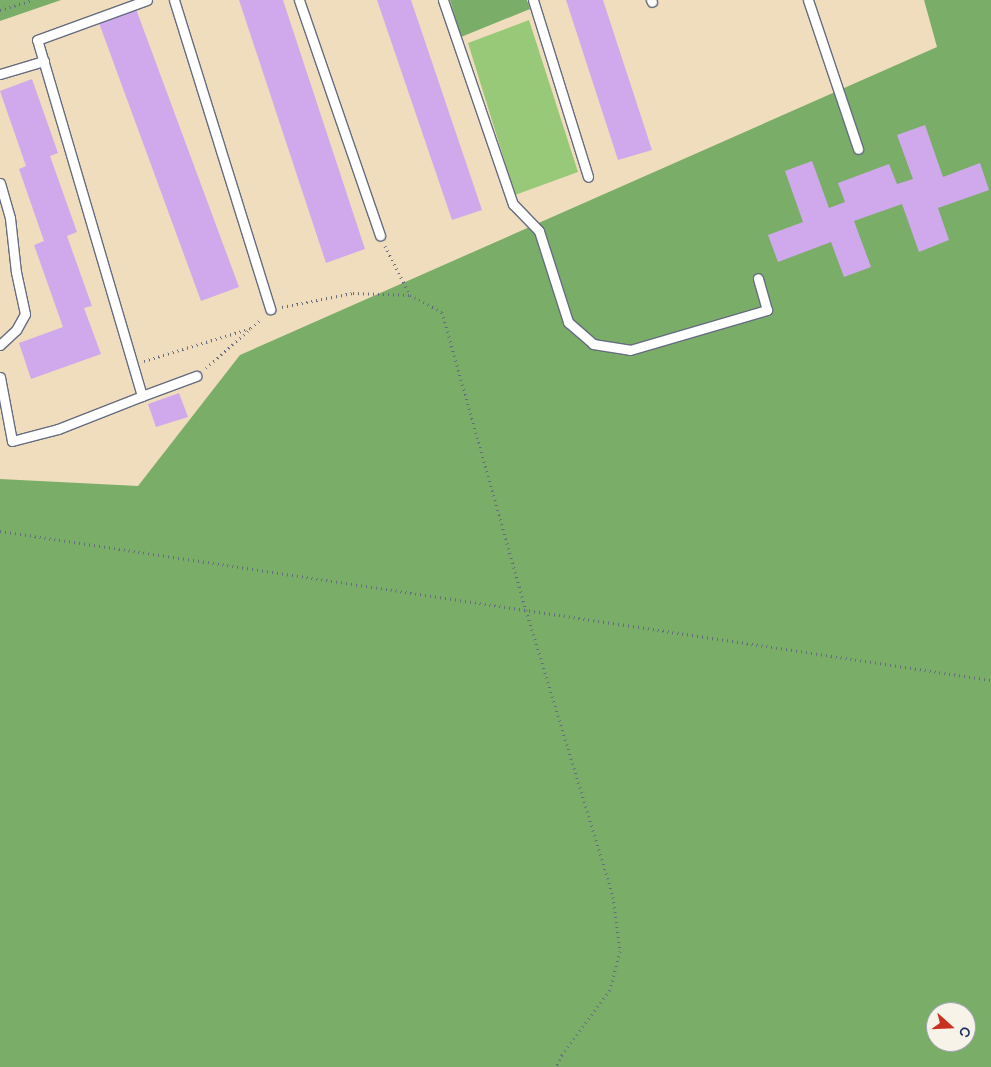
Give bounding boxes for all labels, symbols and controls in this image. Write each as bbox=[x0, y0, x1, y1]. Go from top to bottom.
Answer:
north arrow bbox=[926, 1002, 976, 1052]
text: С bbox=[955, 1024, 974, 1039]

